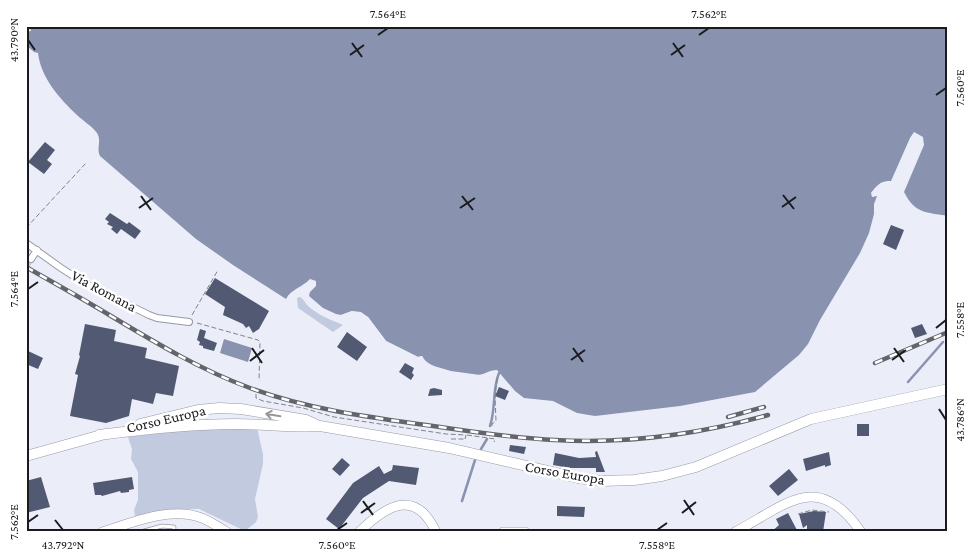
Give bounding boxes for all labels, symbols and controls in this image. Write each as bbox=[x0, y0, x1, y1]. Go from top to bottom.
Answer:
text: 7.564°E bbox=[370, 7, 407, 21]
text: 7.562°E bbox=[691, 7, 727, 21]
text: 43.790°N bbox=[7, 18, 21, 62]
text: 7.560°E bbox=[953, 69, 967, 107]
street label: Via Romana bbox=[69, 267, 139, 315]
text: 7.564°E bbox=[7, 270, 21, 307]
text: 7.558°E bbox=[953, 302, 967, 338]
text: 43.786°N bbox=[953, 398, 967, 442]
street label: Corso Europa bbox=[125, 402, 207, 437]
one-way arrow bbox=[266, 410, 282, 420]
street label: Corso Europa bbox=[524, 458, 606, 489]
text: 7.562°E bbox=[7, 504, 21, 540]
text: 43.792°N bbox=[41, 538, 85, 552]
text: 7.560°E bbox=[318, 538, 356, 552]
text: 7.558°E bbox=[639, 538, 675, 552]

